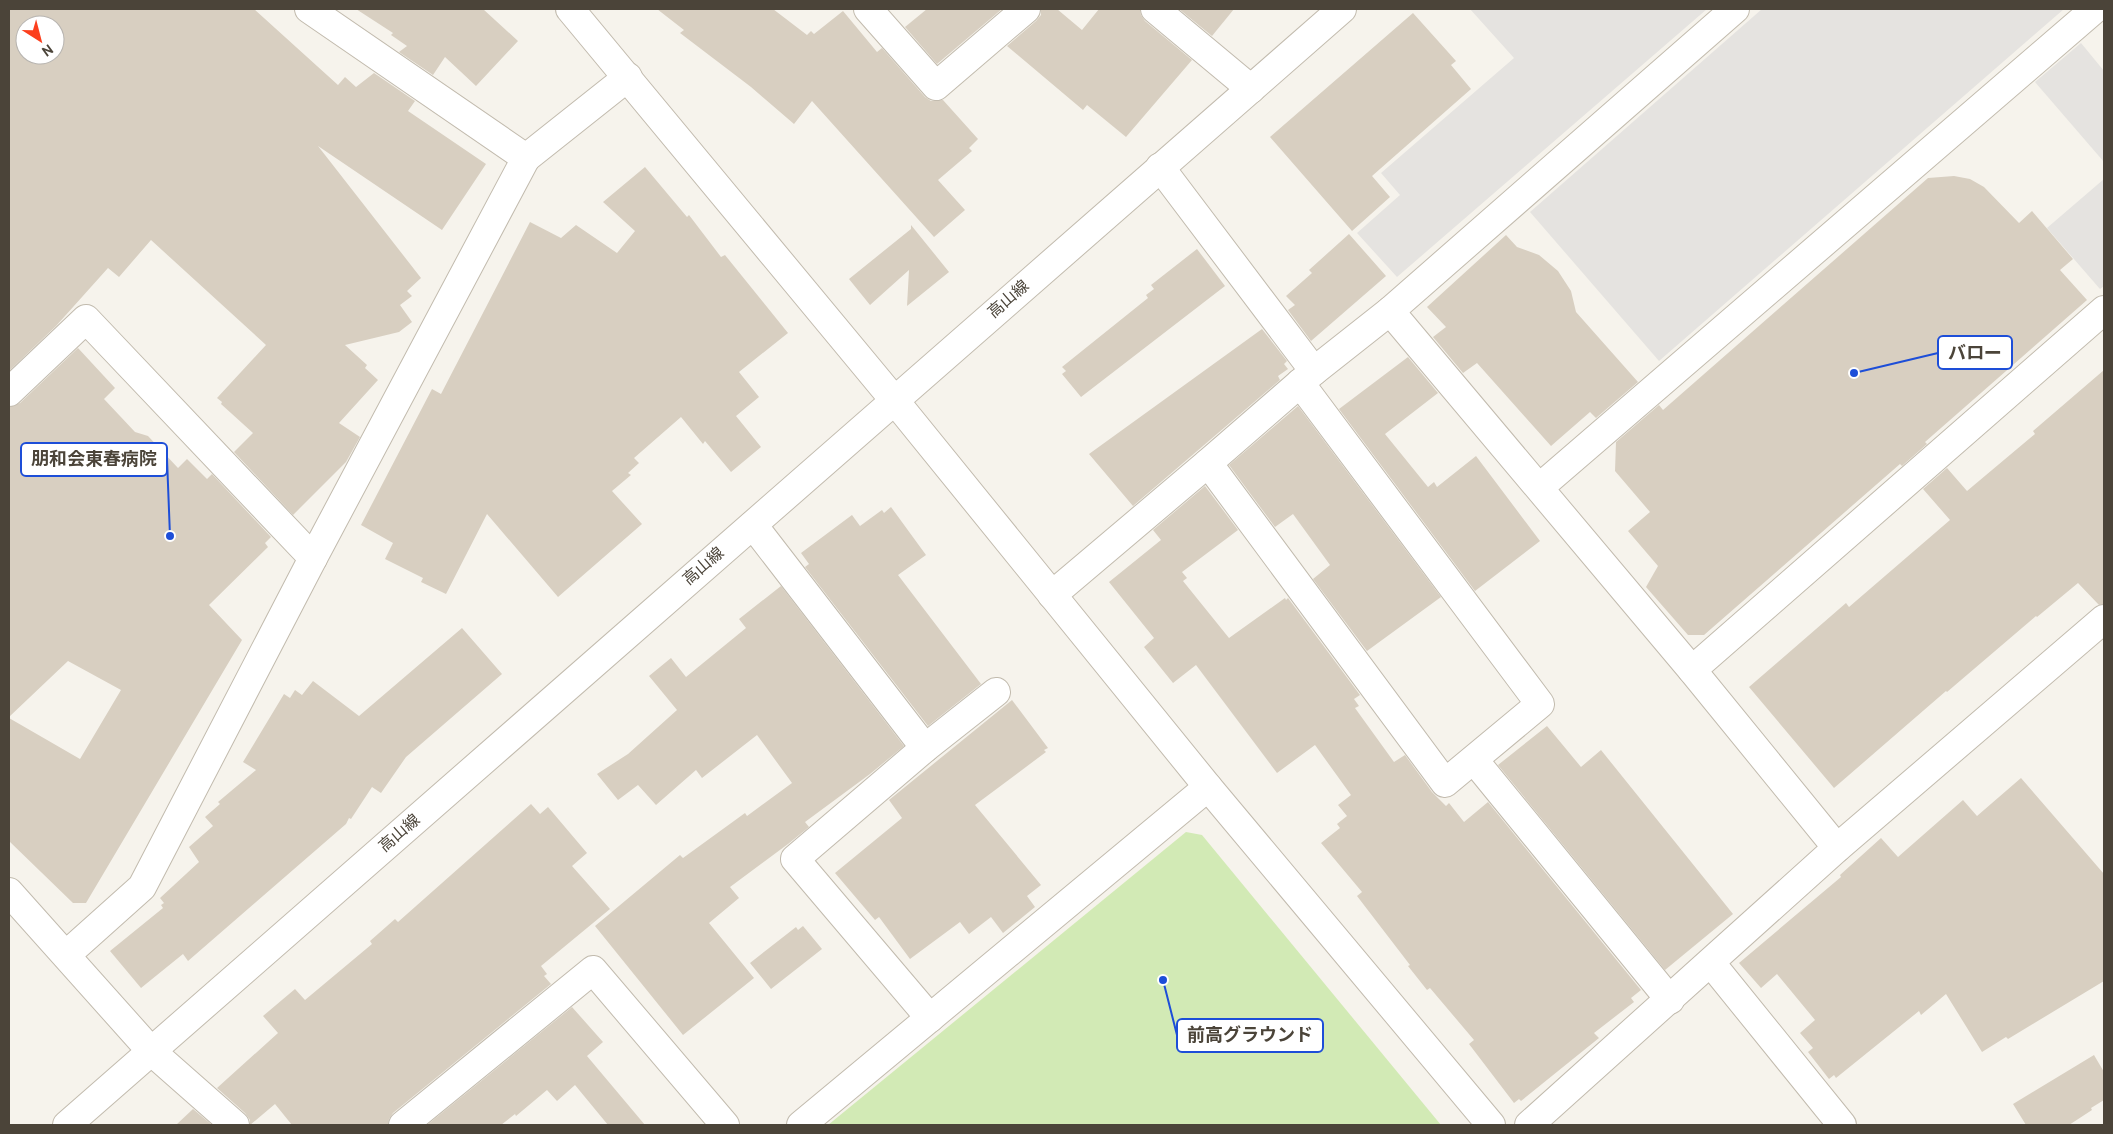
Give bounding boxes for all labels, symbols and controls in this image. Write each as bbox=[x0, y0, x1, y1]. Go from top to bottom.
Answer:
north arrow bbox=[15, 15, 65, 65]
text: N bbox=[38, 39, 56, 59]
street label: 高山線 bbox=[984, 277, 1034, 323]
callout: バロー bbox=[1938, 336, 2012, 369]
text: バロー bbox=[1948, 343, 2002, 366]
callout: 朋和会東春病院 bbox=[21, 443, 167, 476]
text: 朋和会東春病院 bbox=[31, 449, 157, 472]
street label: 高山線 bbox=[679, 544, 729, 590]
street label: 高山線 bbox=[375, 811, 425, 857]
callout: 前高グラウンド bbox=[1177, 1019, 1323, 1052]
text: 前高グラウンド bbox=[1187, 1025, 1313, 1048]

